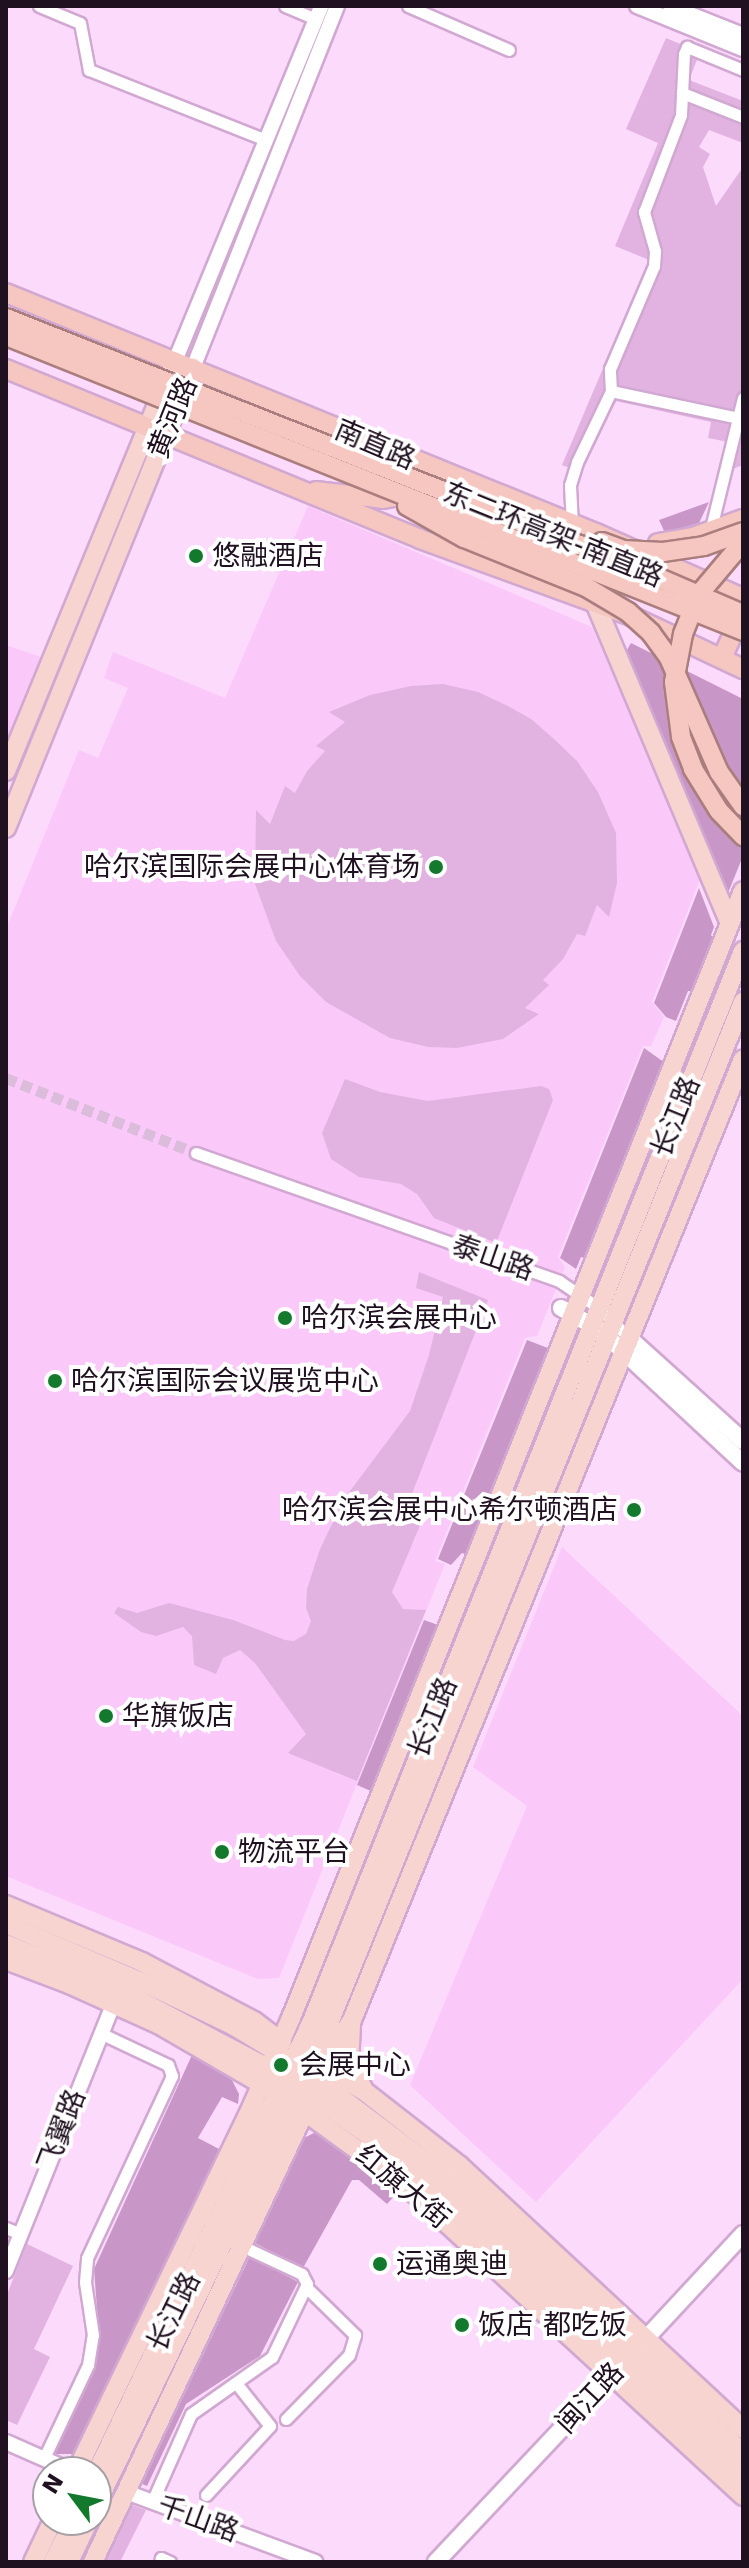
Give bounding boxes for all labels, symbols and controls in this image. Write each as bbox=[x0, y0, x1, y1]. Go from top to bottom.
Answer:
street label: 黄河路 bbox=[142, 373, 204, 463]
street label: 南直路 bbox=[330, 413, 420, 477]
street label: 东二环高架-南直路 bbox=[438, 476, 668, 594]
place label: 悠融酒店 bbox=[212, 539, 324, 573]
marker: 悠融酒店 bbox=[187, 547, 205, 565]
place label: 哈尔滨国际会展中心体育场 bbox=[84, 850, 420, 884]
marker: 哈尔滨国际会展中心体育场 bbox=[427, 858, 445, 876]
street label: 长江路 bbox=[645, 1072, 707, 1162]
street label: 泰山路 bbox=[448, 1228, 538, 1288]
place label: 哈尔滨会展中心 bbox=[301, 1301, 497, 1335]
marker: 哈尔滨会展中心 bbox=[276, 1309, 294, 1327]
place label: 哈尔滨国际会议展览中心 bbox=[71, 1364, 379, 1398]
marker: 哈尔滨国际会议展览中心 bbox=[46, 1372, 64, 1390]
place label: 哈尔滨会展中心希尔顿酒店 bbox=[282, 1493, 618, 1527]
marker: 哈尔滨会展中心希尔顿酒店 bbox=[625, 1501, 643, 1519]
street label: 长江路 bbox=[402, 1673, 464, 1763]
place label: 华旗饭店 bbox=[122, 1699, 234, 1733]
marker: 华旗饭店 bbox=[97, 1707, 115, 1725]
place label: 物流平台 bbox=[238, 1835, 350, 1869]
marker: 物流平台 bbox=[213, 1843, 231, 1861]
place label: 会展中心 bbox=[299, 2048, 411, 2082]
marker: 会展中心 bbox=[270, 2054, 292, 2076]
street label: 飞翼路 bbox=[31, 2085, 93, 2175]
street label: 红旗大街 bbox=[349, 2138, 457, 2236]
place label: 运通奥迪 bbox=[396, 2247, 508, 2281]
marker: 运通奥迪 bbox=[371, 2255, 389, 2273]
street label: 长江路 bbox=[140, 2267, 208, 2357]
place label: 饭店 都吃饭 bbox=[478, 2308, 627, 2342]
marker: 饭店 都吃饭 bbox=[453, 2316, 471, 2334]
street label: 闽江路 bbox=[549, 2356, 631, 2440]
north arrow bbox=[32, 2456, 112, 2536]
text: N bbox=[37, 2470, 68, 2499]
street label: 千山路 bbox=[153, 2489, 243, 2549]

